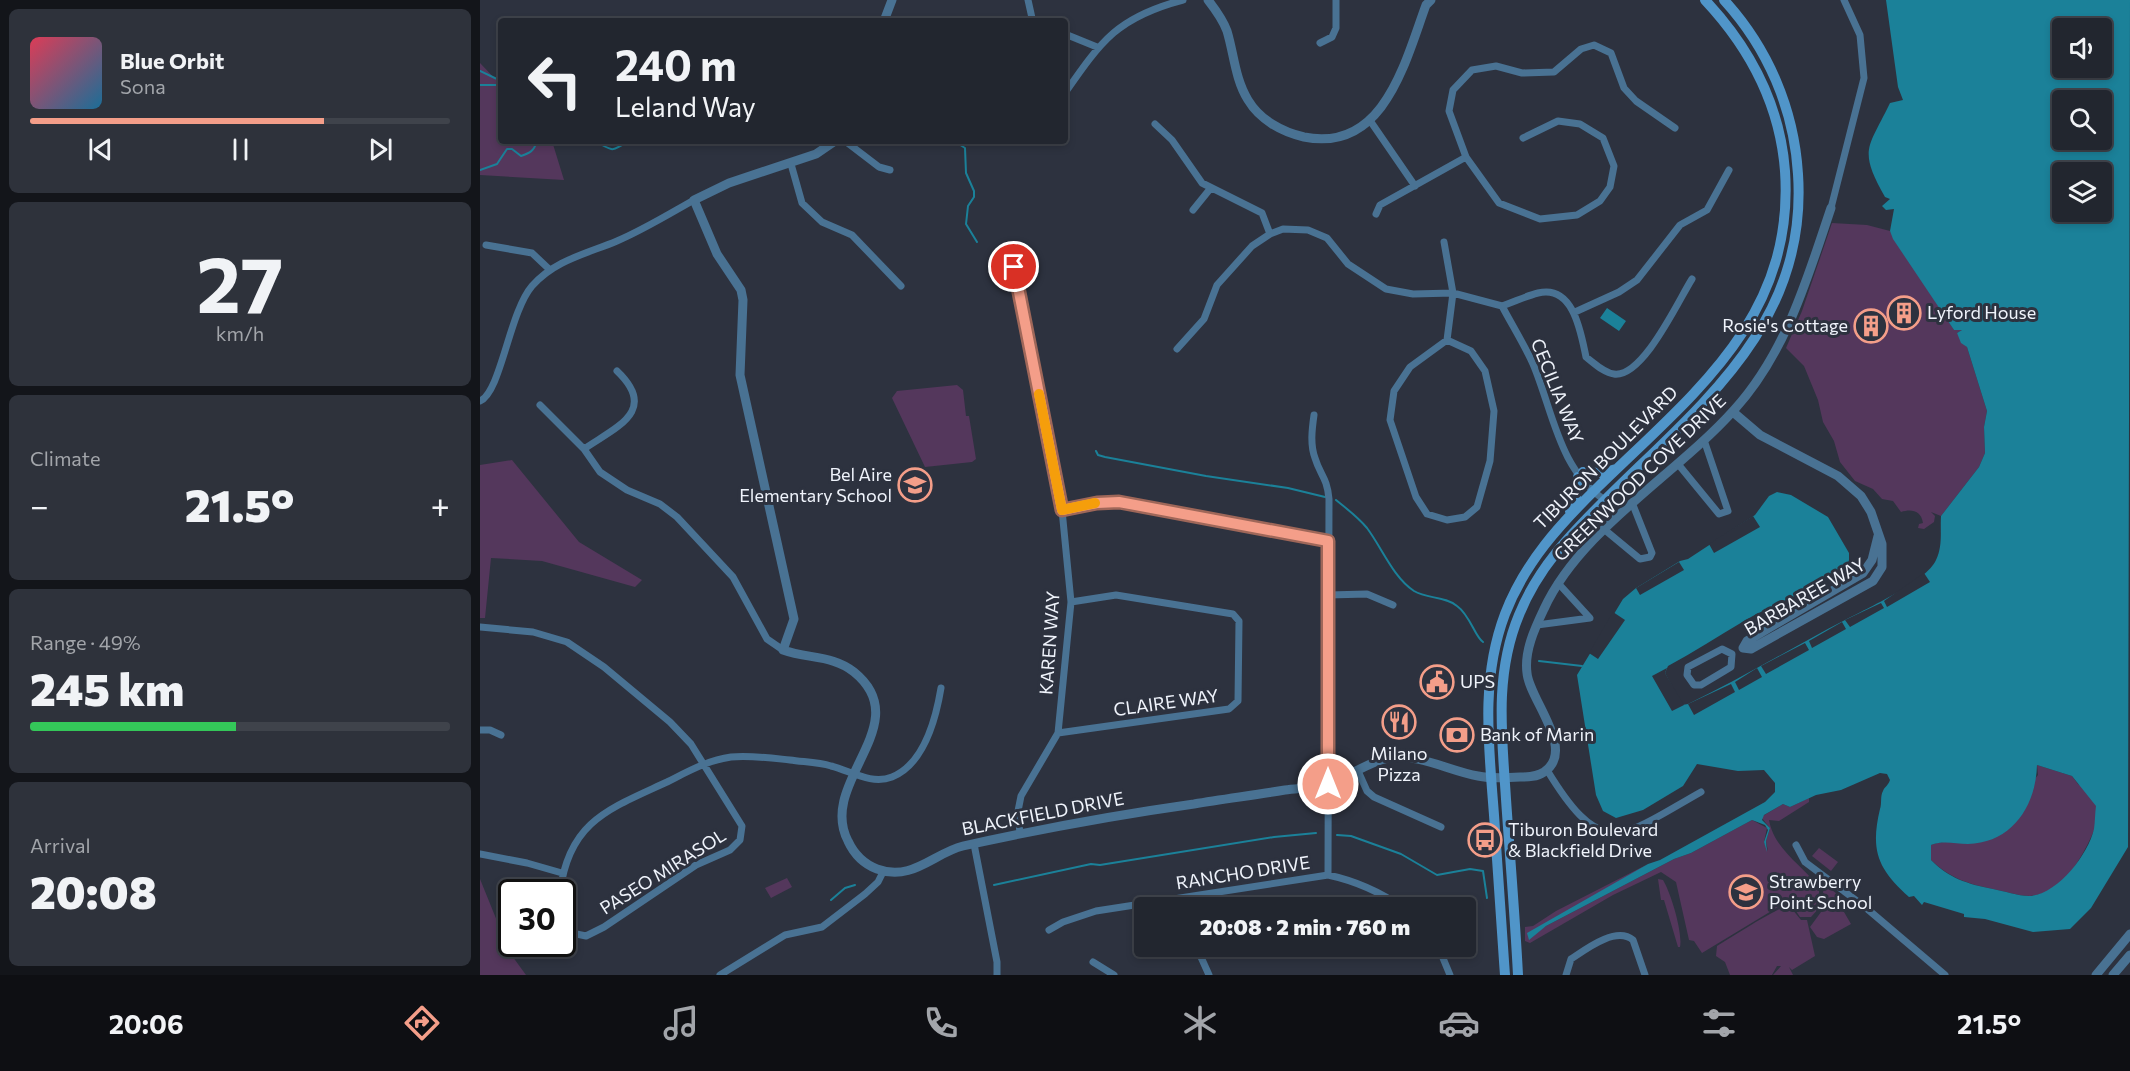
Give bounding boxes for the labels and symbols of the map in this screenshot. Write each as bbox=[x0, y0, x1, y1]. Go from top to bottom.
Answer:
pin bbox=[988, 241, 1039, 292]
building icon: Lyford House bbox=[1886, 295, 1922, 331]
place label: Lyford House bbox=[1927, 301, 2036, 323]
building icon: Rosie's Cottage bbox=[1853, 308, 1889, 344]
place label: Rosie's Cottage bbox=[1722, 314, 1848, 336]
street label: CECILIA WAY bbox=[1527, 335, 1589, 447]
street label: TIBURON BOULEVARD bbox=[1529, 381, 1682, 534]
street label: GREENWOOD COVE DRIVE bbox=[1549, 389, 1730, 565]
place label: Bel Aire Elementary School bbox=[739, 463, 892, 506]
school or university icon: Bel Aire Elementary School bbox=[897, 467, 933, 503]
street label: BARBAREE WAY bbox=[1740, 552, 1869, 640]
street label: KAREN WAY bbox=[1034, 590, 1064, 696]
public building icon: UPS bbox=[1419, 664, 1455, 700]
place label: UPS bbox=[1460, 670, 1495, 692]
street label: CLAIRE WAY bbox=[1112, 684, 1220, 720]
restaurant icon: Milano Pizza bbox=[1381, 704, 1417, 740]
bank icon: Bank of Marin bbox=[1439, 717, 1475, 753]
place label: Bank of Marin bbox=[1480, 723, 1594, 745]
place label: Milano Pizza bbox=[1371, 742, 1427, 785]
position arrow bbox=[1296, 752, 1360, 816]
street label: BLACKFIELD DRIVE bbox=[960, 787, 1126, 840]
place label: Tiburon Boulevard & Blackfield Drive bbox=[1508, 818, 1658, 861]
bus stop icon: Tiburon Boulevard & Blackfield Drive bbox=[1467, 822, 1503, 858]
street label: PASEO MIRASOL bbox=[595, 824, 730, 919]
street label: RANCHO DRIVE bbox=[1174, 851, 1311, 893]
place label: Strawberry Point School bbox=[1769, 870, 1872, 913]
school or university icon: Strawberry Point School bbox=[1728, 874, 1764, 910]
speed limit sign: 30 bbox=[498, 879, 576, 957]

